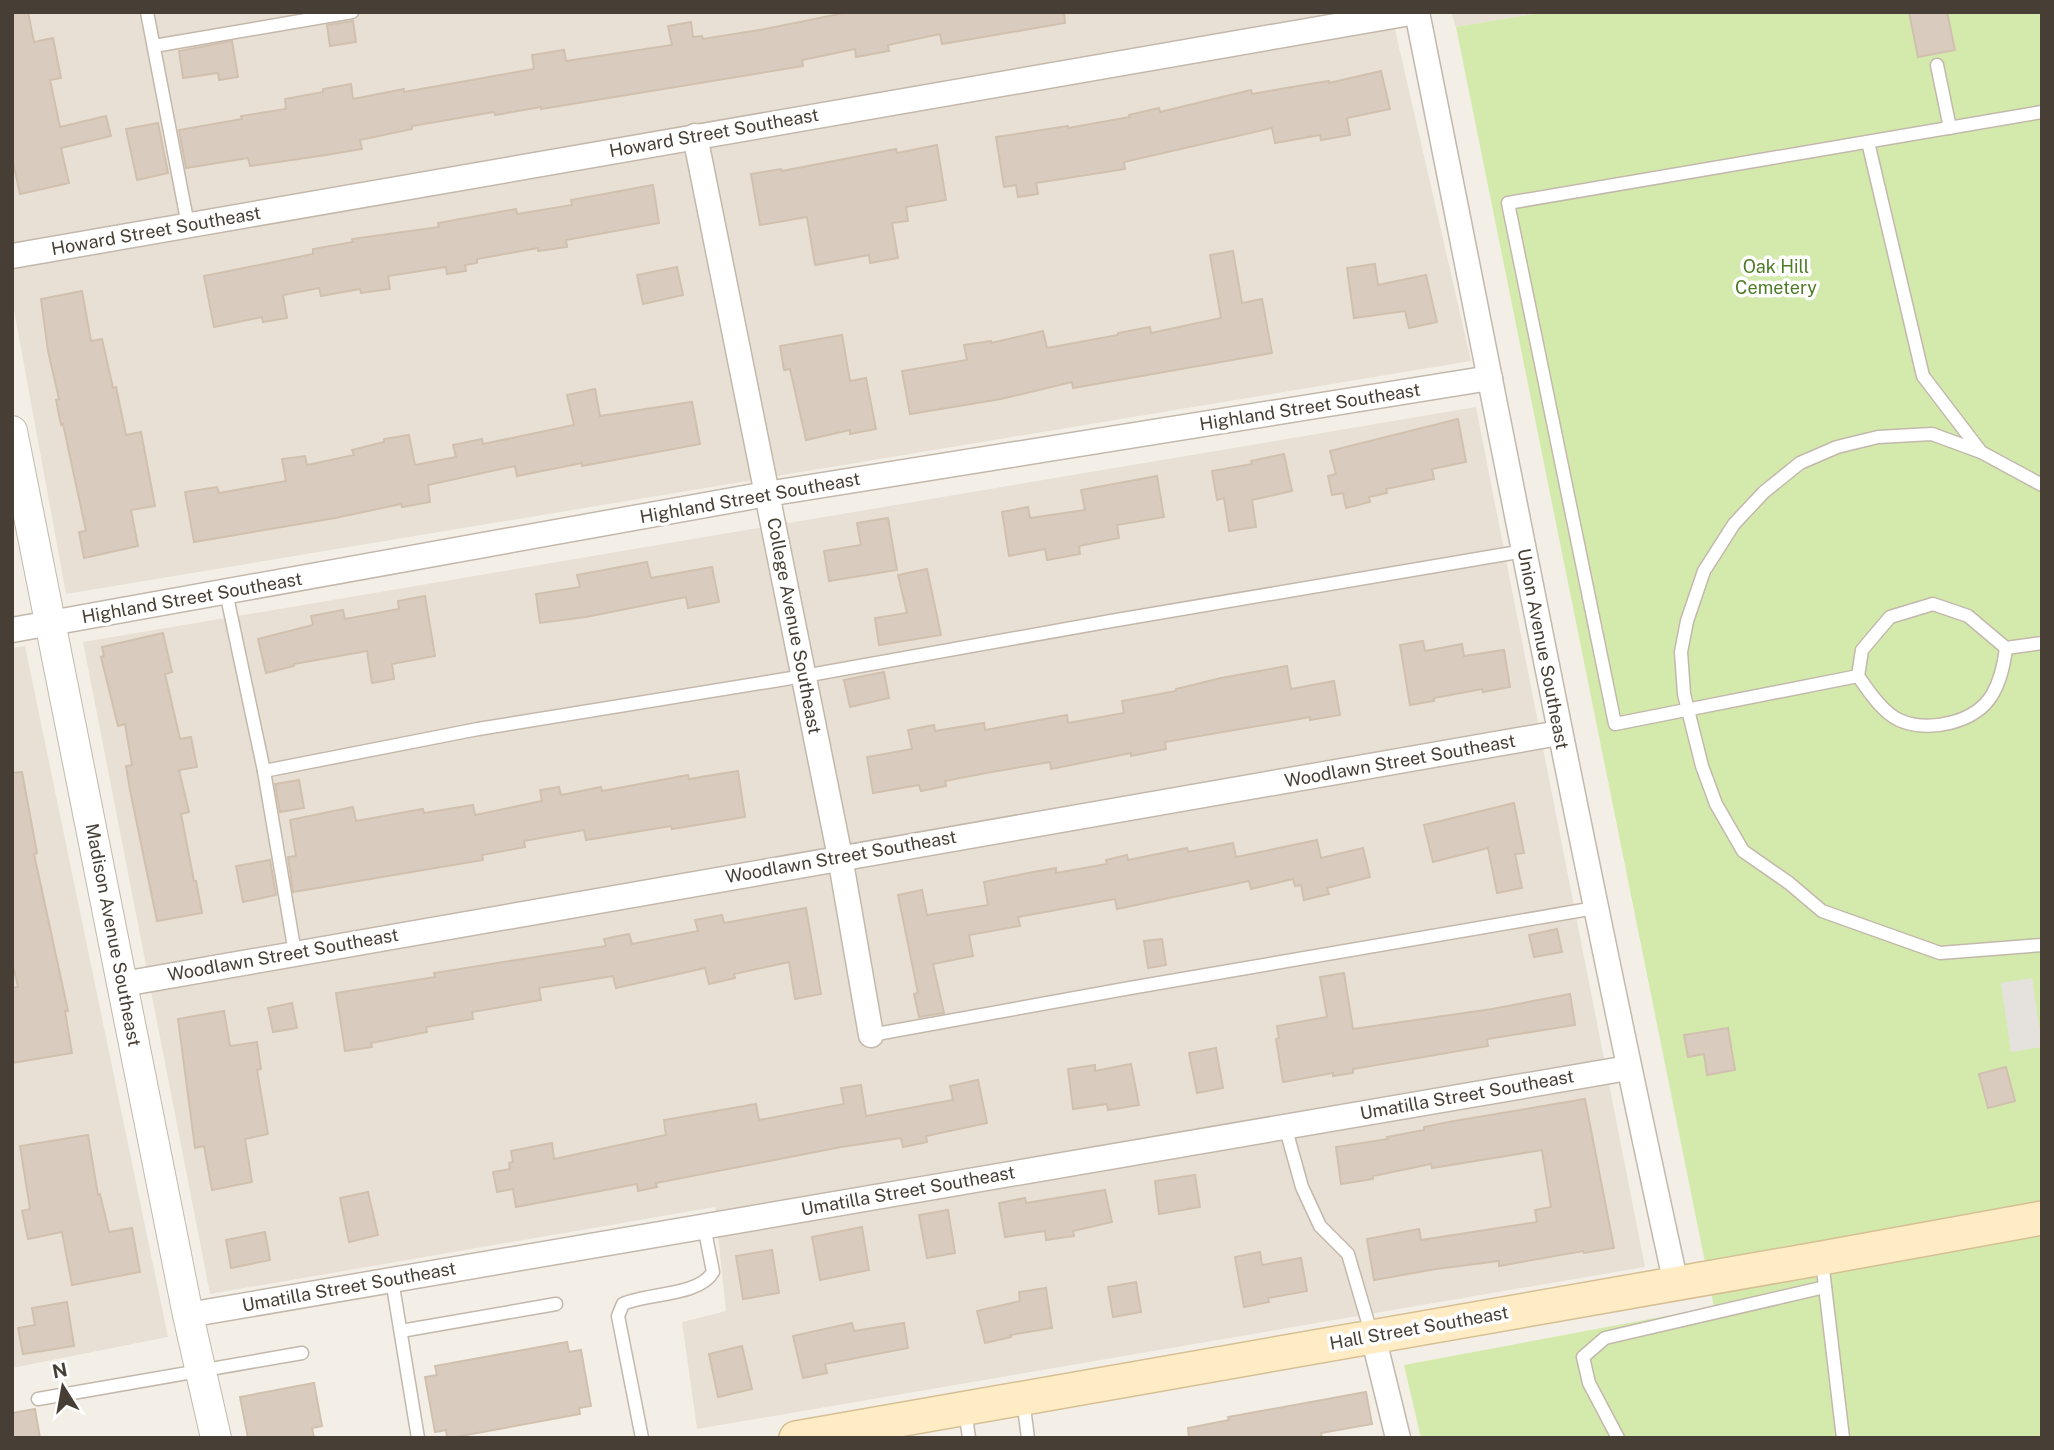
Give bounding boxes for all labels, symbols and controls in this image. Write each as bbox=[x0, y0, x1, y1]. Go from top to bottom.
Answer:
street label: Howard Street Southeast bbox=[608, 104, 820, 161]
street label: Howard Street Southeast bbox=[50, 202, 262, 259]
park label: Oak Hill Cemetery bbox=[1735, 256, 1817, 298]
street label: Highland Street Southeast bbox=[1198, 379, 1422, 434]
street label: Highland Street Southeast bbox=[638, 468, 862, 527]
street label: College Avenue Southeast bbox=[763, 516, 826, 736]
street label: Union Avenue Southeast bbox=[1514, 547, 1573, 751]
street label: Highland Street Southeast bbox=[80, 568, 304, 627]
street label: Woodlawn Street Southeast bbox=[1283, 730, 1517, 791]
street label: Madison Avenue Southeast bbox=[82, 821, 145, 1048]
street label: Woodlawn Street Southeast bbox=[724, 826, 958, 887]
street label: Woodlawn Street Southeast bbox=[166, 924, 400, 985]
street label: Umatilla Street Southeast bbox=[1358, 1065, 1576, 1124]
street label: Umatilla Street Southeast bbox=[799, 1161, 1017, 1220]
street label: Umatilla Street Southeast bbox=[240, 1257, 458, 1316]
street label: Hall Street Southeast bbox=[1328, 1301, 1510, 1354]
north arrow bbox=[28, 1352, 98, 1422]
text: N bbox=[50, 1358, 69, 1383]

